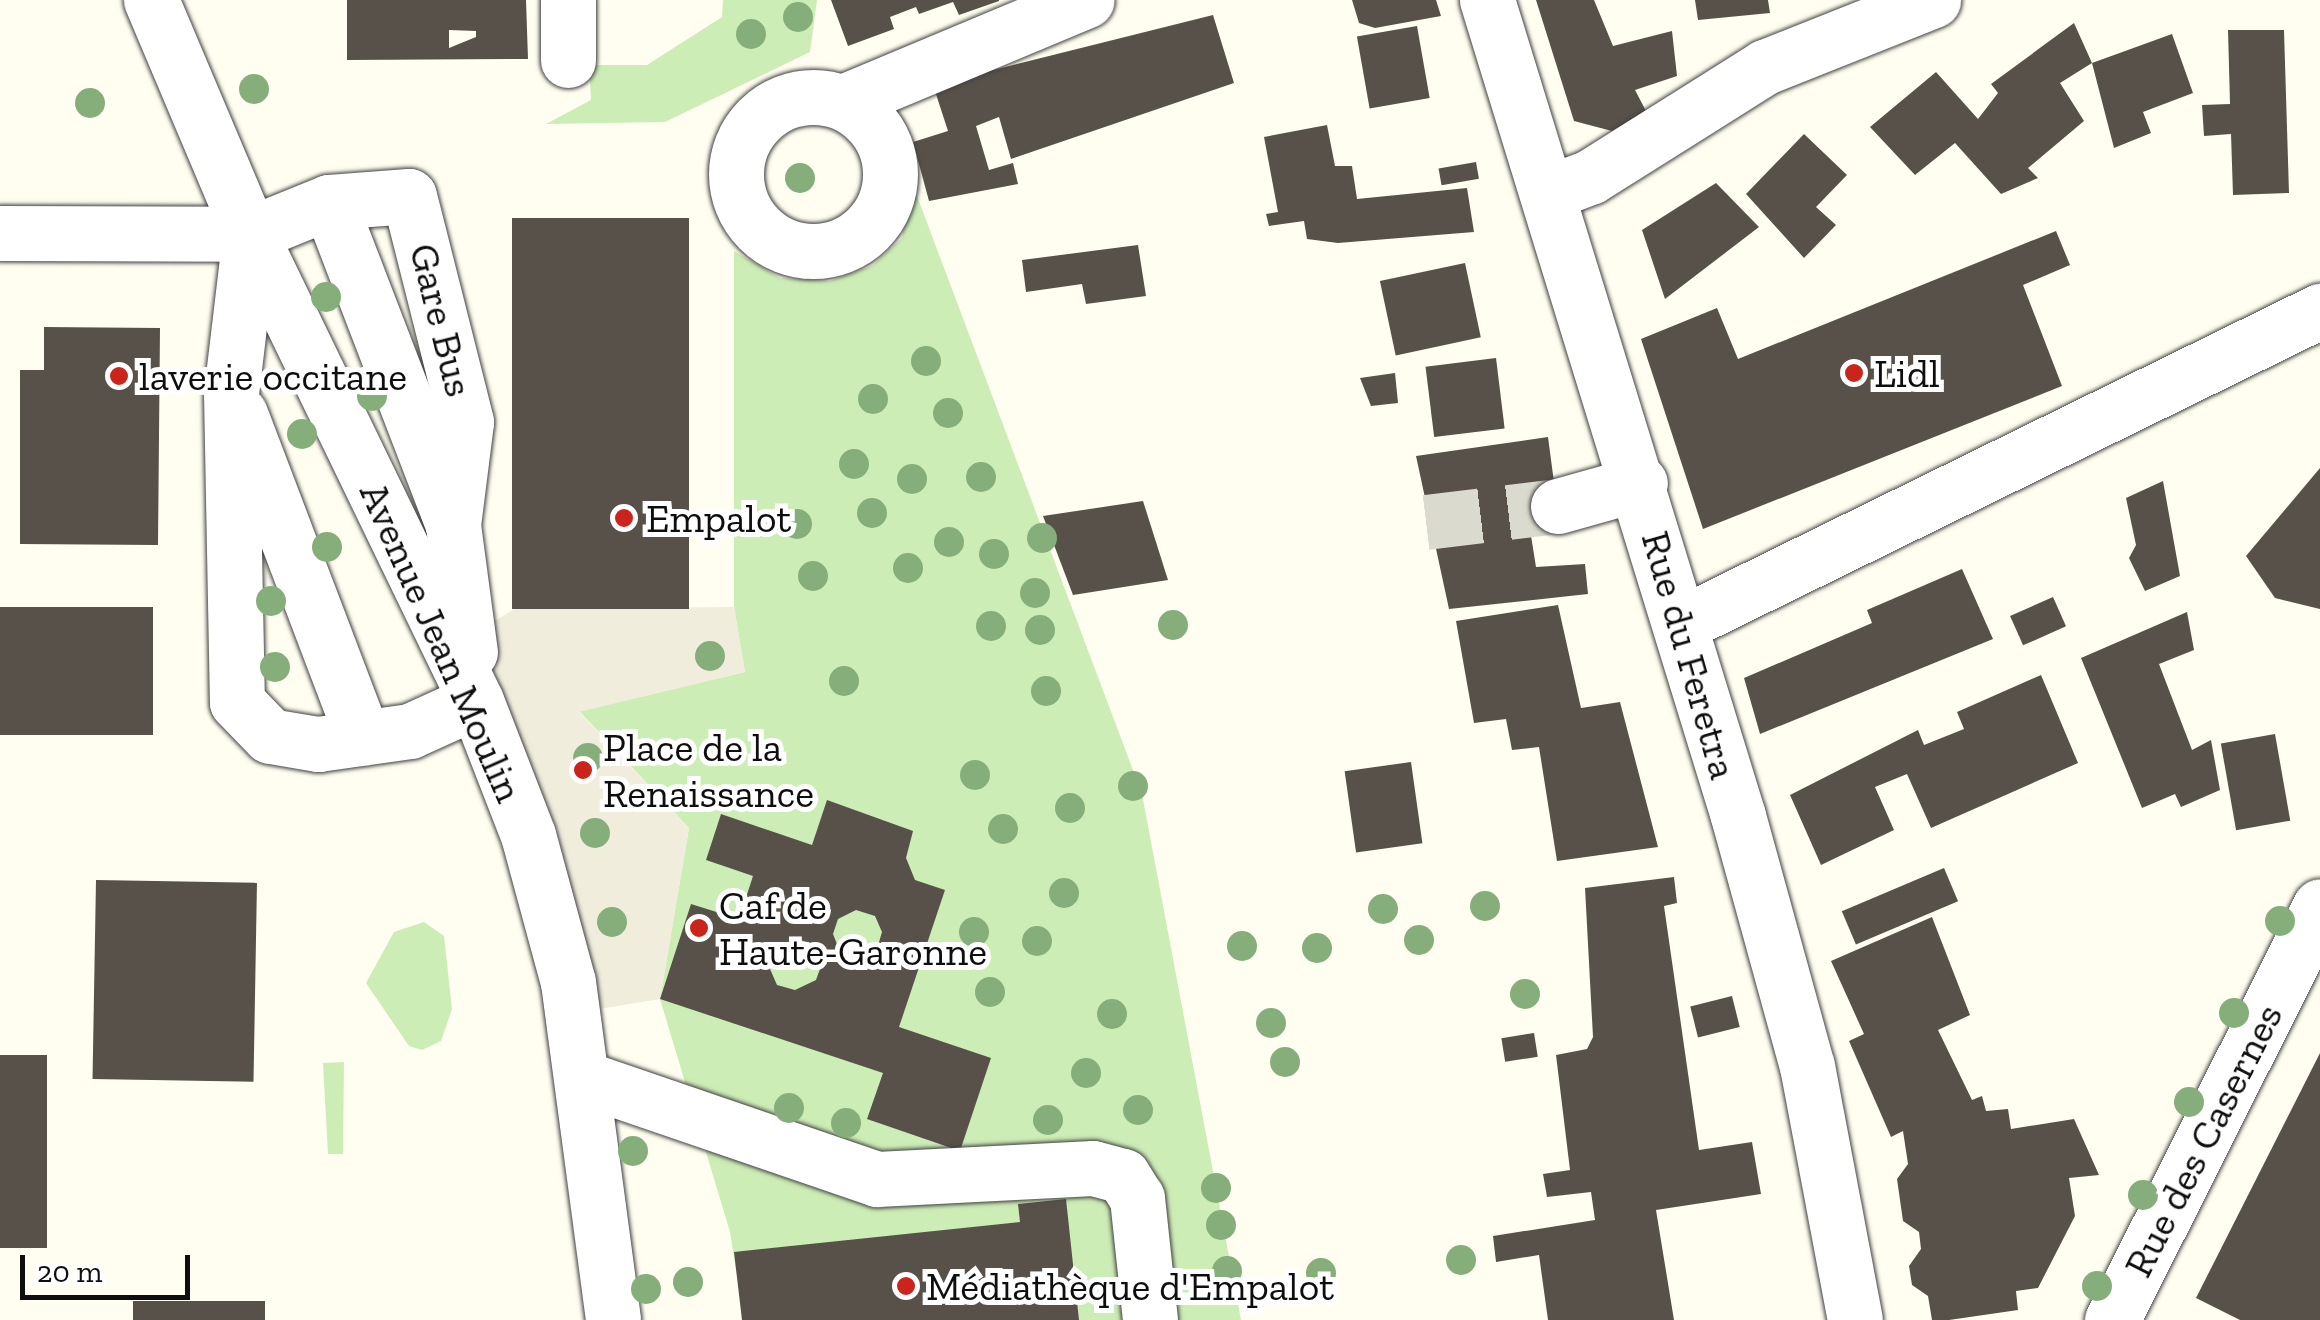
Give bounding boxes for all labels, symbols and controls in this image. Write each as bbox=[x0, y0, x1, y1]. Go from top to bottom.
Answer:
street label: Gare Bus bbox=[400, 239, 484, 401]
place label: Lidl bbox=[1874, 349, 1940, 397]
place label: laverie occitane bbox=[139, 352, 407, 400]
marker: Lidl bbox=[1843, 362, 1865, 384]
marker: laverie occitane bbox=[108, 365, 130, 387]
street label: Avenue Jean Moulin bbox=[350, 475, 534, 809]
place label: Empalot bbox=[646, 494, 791, 542]
marker: Empalot bbox=[611, 505, 637, 531]
street label: Rue du Feretra bbox=[1632, 526, 1748, 784]
place label: Place de la Renaissance bbox=[603, 723, 814, 817]
marker: Place de la Renaissance bbox=[572, 759, 594, 781]
place label: Caf de Haute-Garonne bbox=[719, 881, 987, 975]
marker: Caf de Haute-Garonne bbox=[688, 917, 710, 939]
street label: Rue des Casernes bbox=[2114, 996, 2292, 1284]
scale bar bbox=[25, 1235, 195, 1297]
text: 20 m bbox=[37, 1254, 102, 1290]
place label: Médiathèque d'Empalot bbox=[926, 1262, 1334, 1310]
marker: Médiathèque d'Empalot bbox=[895, 1275, 917, 1297]

